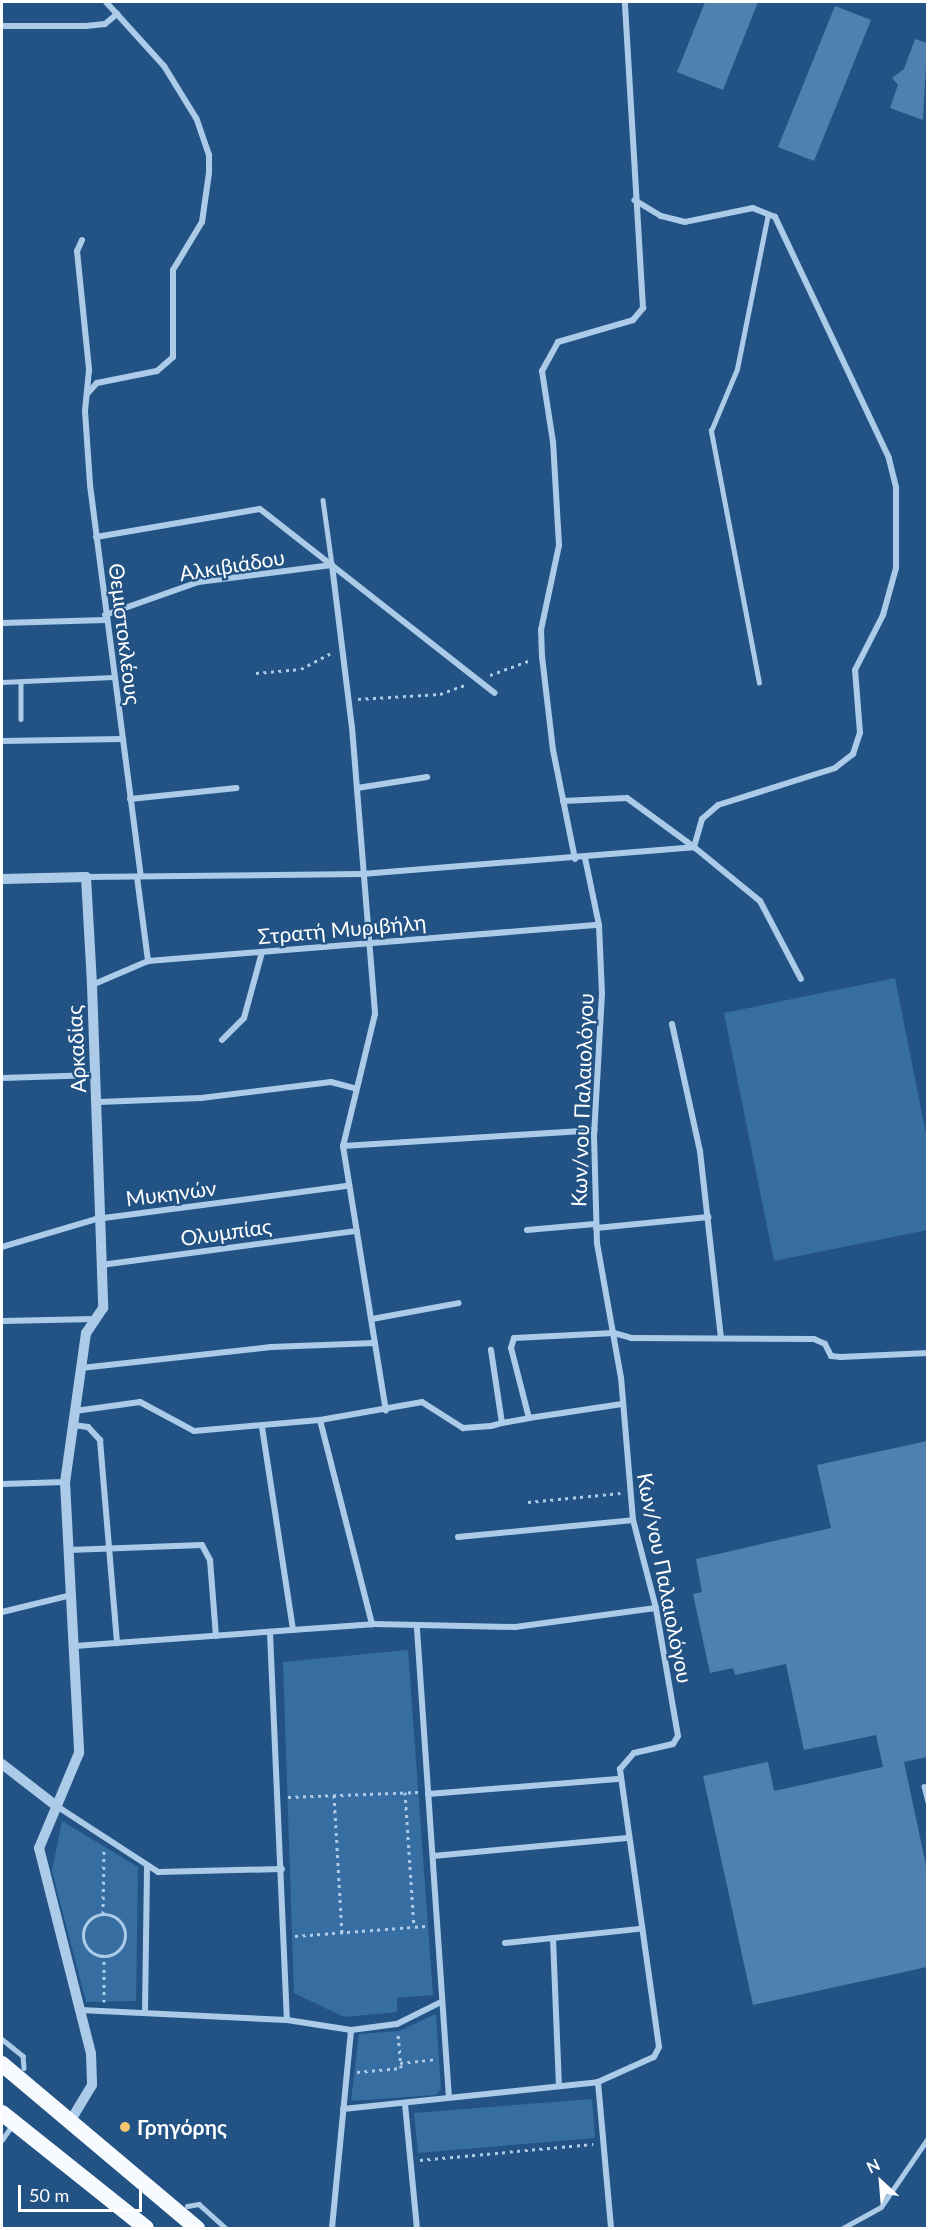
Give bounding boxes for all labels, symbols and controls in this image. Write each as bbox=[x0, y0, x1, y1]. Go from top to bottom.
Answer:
street label: Αλκιβιάδου bbox=[177, 544, 287, 586]
street label: Θεμιστοκλέους bbox=[104, 562, 146, 706]
street label: Στρατή Μυριβήλη bbox=[257, 909, 427, 949]
street label: Κων/νου Παλαιολόγου bbox=[566, 993, 598, 1207]
street label: Αρκαδίας bbox=[61, 1004, 91, 1094]
street label: Μυκηνών bbox=[124, 1175, 218, 1211]
street label: Ολυμπίας bbox=[179, 1213, 273, 1251]
street label: Κων/νου Παλαιολόγου bbox=[632, 1471, 698, 1685]
place label: Γρηγόρης bbox=[137, 2114, 227, 2140]
marker: Γρηγόρης bbox=[118, 2120, 132, 2134]
north arrow bbox=[851, 2152, 911, 2212]
text: N bbox=[863, 2154, 883, 2177]
scale bar bbox=[21, 2173, 146, 2211]
text: 50 m bbox=[29, 2184, 69, 2206]

